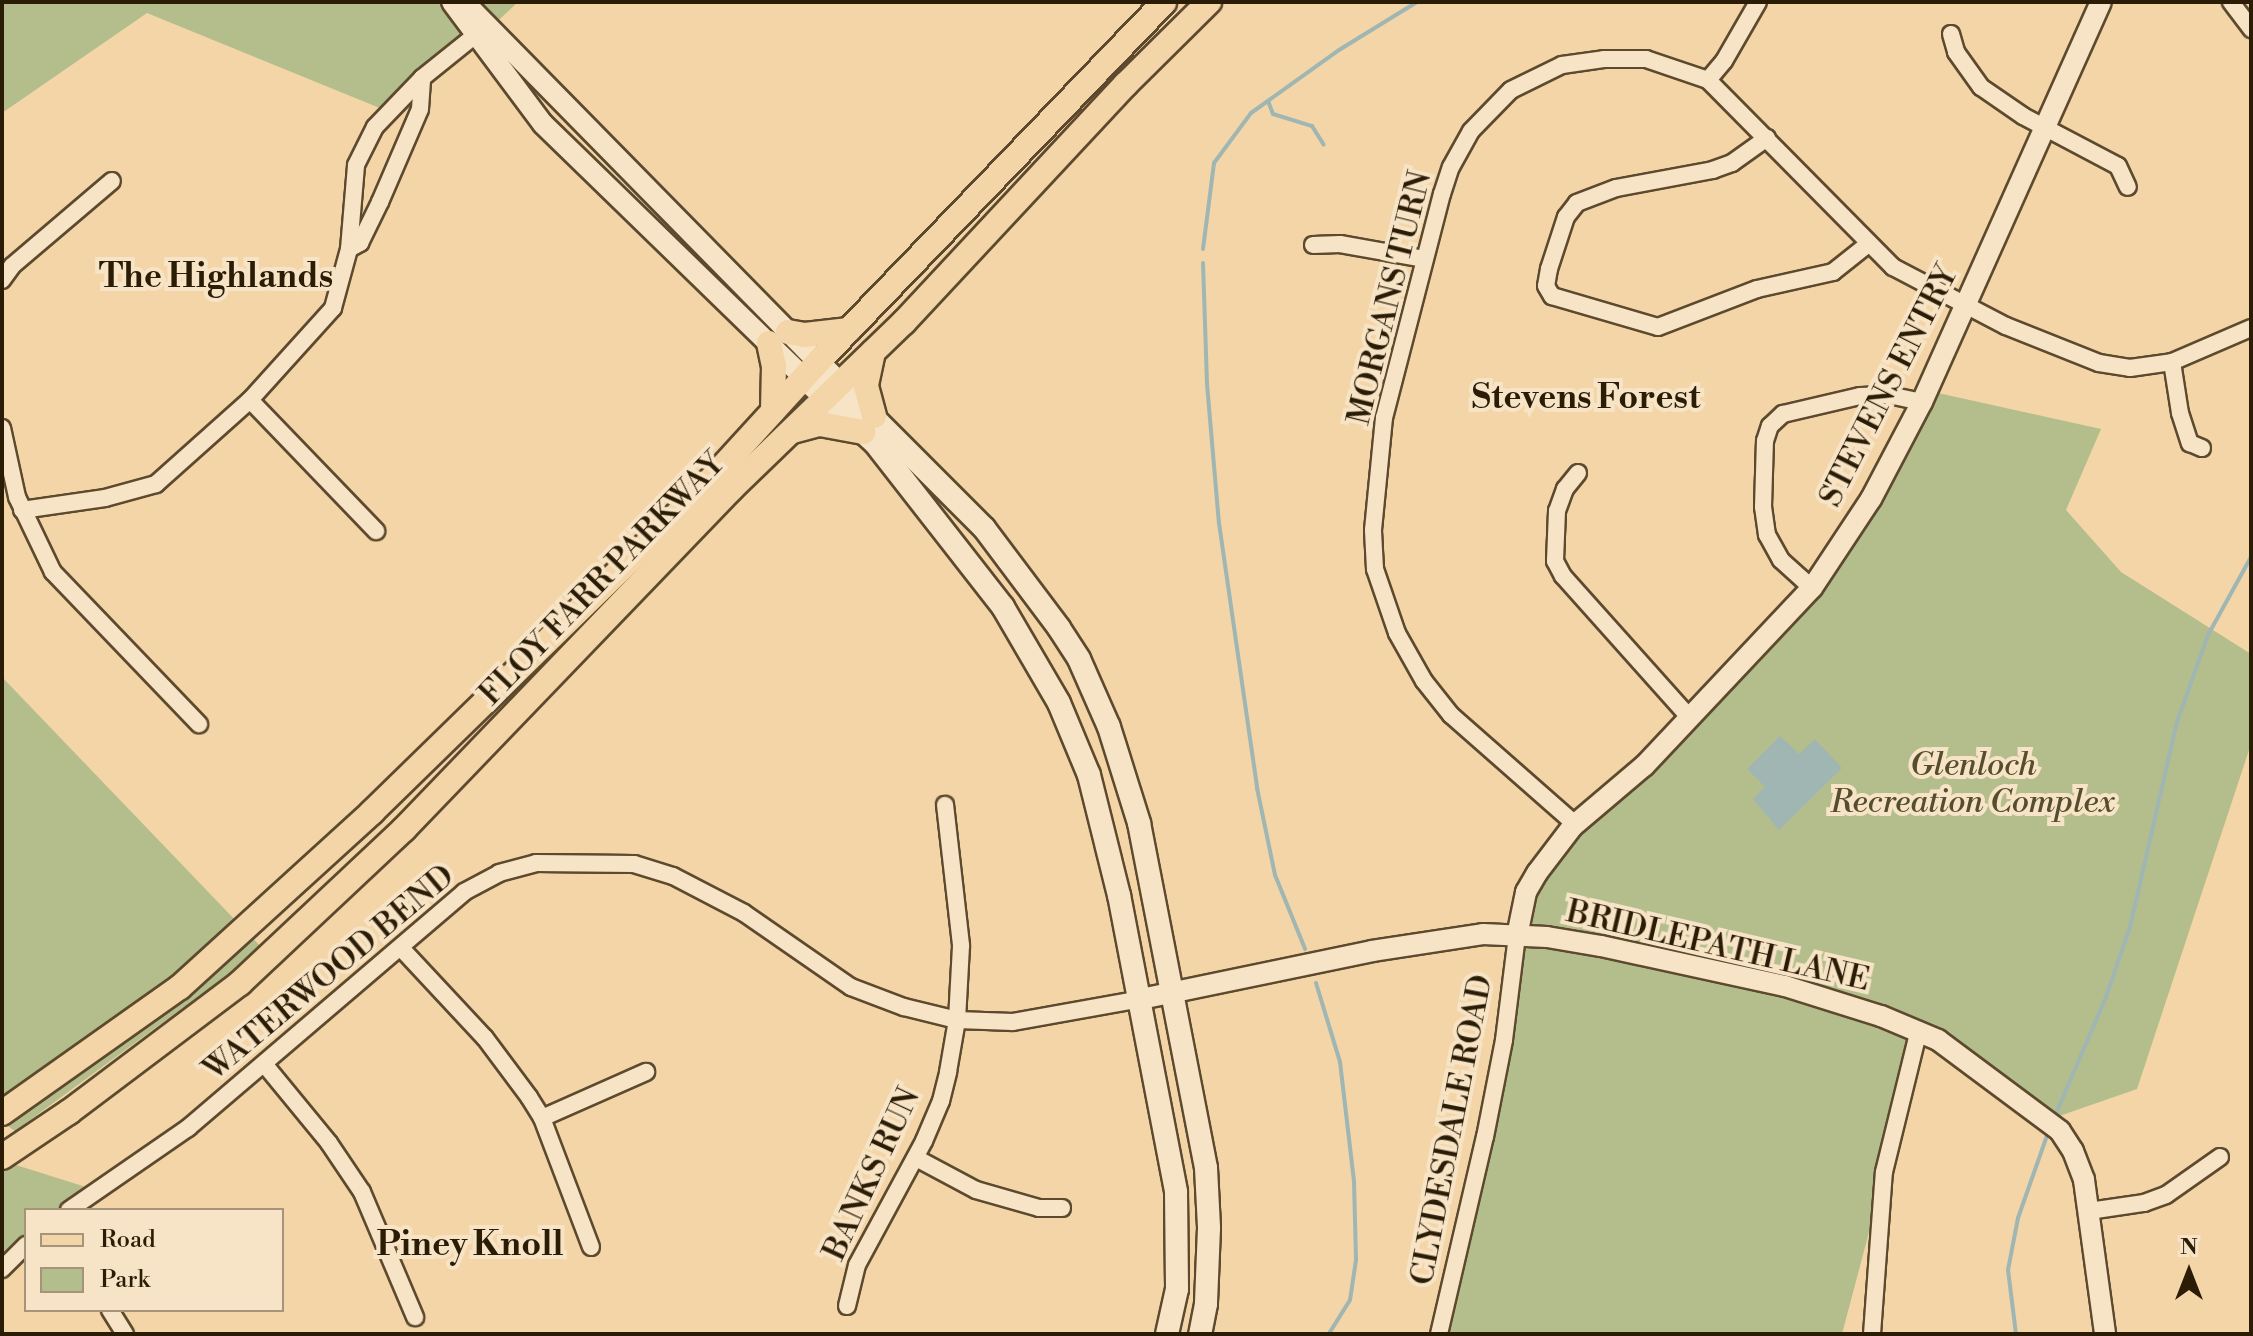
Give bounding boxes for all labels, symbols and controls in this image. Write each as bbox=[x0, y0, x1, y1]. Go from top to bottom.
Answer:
street label: MORGANS TURN bbox=[1340, 167, 1440, 429]
district label: The Highlands bbox=[99, 258, 333, 298]
street label: STEVENS ENTRY bbox=[1812, 259, 1966, 513]
district label: Stevens Forest bbox=[1472, 379, 1700, 419]
street label: FLOY FARR PARKWAY bbox=[471, 445, 733, 713]
park label: Glenloch Recreation Complex bbox=[1830, 747, 2116, 822]
street label: WATERWOOD BEND bbox=[196, 857, 462, 1089]
street label: BRIDLEPATH LANE bbox=[1563, 892, 1873, 1000]
street label: CLYDESDALE ROAD bbox=[1403, 972, 1501, 1288]
street label: BANKS RUN bbox=[815, 1082, 929, 1266]
legend bbox=[24, 1208, 284, 1312]
text: Road bbox=[100, 1225, 156, 1255]
district label: Piney Knoll bbox=[376, 1226, 564, 1266]
north arrow bbox=[2149, 1232, 2229, 1312]
text: N bbox=[2180, 1234, 2198, 1261]
text: Park bbox=[100, 1265, 150, 1295]

